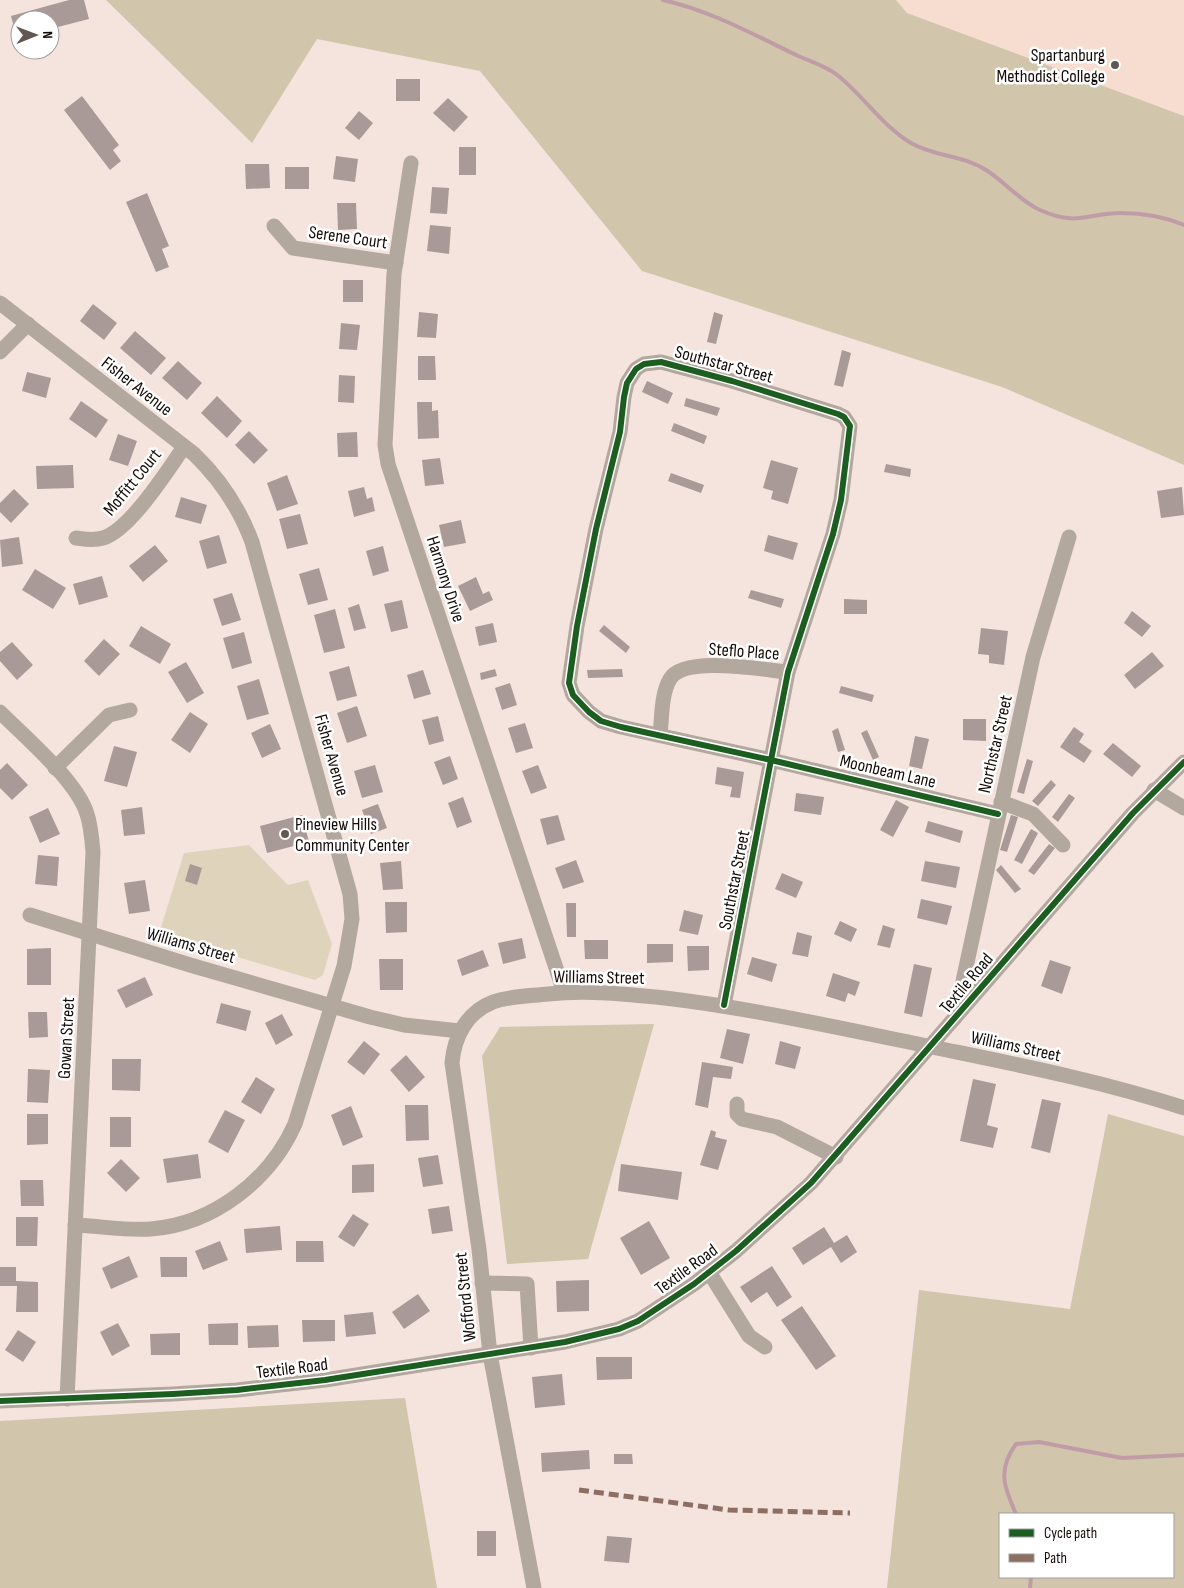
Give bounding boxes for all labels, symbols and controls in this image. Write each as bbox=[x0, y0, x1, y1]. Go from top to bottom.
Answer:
north arrow bbox=[10, 10, 60, 60]
text: N bbox=[39, 31, 56, 39]
place label: Spartanburg Methodist College bbox=[996, 45, 1105, 87]
marker: Spartanburg Methodist College bbox=[1109, 59, 1121, 71]
street label: Serene Court bbox=[307, 222, 389, 253]
street label: Southstar Street bbox=[673, 341, 776, 388]
street label: Fisher Avenue bbox=[97, 352, 176, 420]
street label: Moffitt Court bbox=[99, 444, 166, 520]
street label: Harmony Drive bbox=[422, 534, 469, 625]
street label: Steflo Place bbox=[708, 639, 780, 664]
street label: Northstar Street bbox=[974, 693, 1017, 795]
street label: Fisher Avenue bbox=[310, 712, 353, 798]
street label: Moonbeam Lane bbox=[838, 750, 938, 793]
place label: Pineview Hills Community Center bbox=[295, 814, 409, 856]
marker: Pineview Hills Community Center bbox=[279, 828, 291, 840]
street label: Southstar Street bbox=[715, 828, 755, 932]
street label: Williams Street bbox=[144, 923, 238, 968]
street label: Textile Road bbox=[935, 949, 998, 1018]
street label: Williams Street bbox=[553, 966, 645, 989]
street label: Gowan Street bbox=[54, 996, 79, 1079]
street label: Williams Street bbox=[969, 1027, 1063, 1066]
street label: Textile Road bbox=[651, 1240, 722, 1299]
street label: Wofford Street bbox=[450, 1251, 481, 1343]
street label: Textile Road bbox=[255, 1354, 329, 1383]
legend bbox=[999, 1513, 1174, 1578]
text: Cycle path bbox=[1044, 1524, 1097, 1543]
text: Path bbox=[1044, 1549, 1067, 1568]

